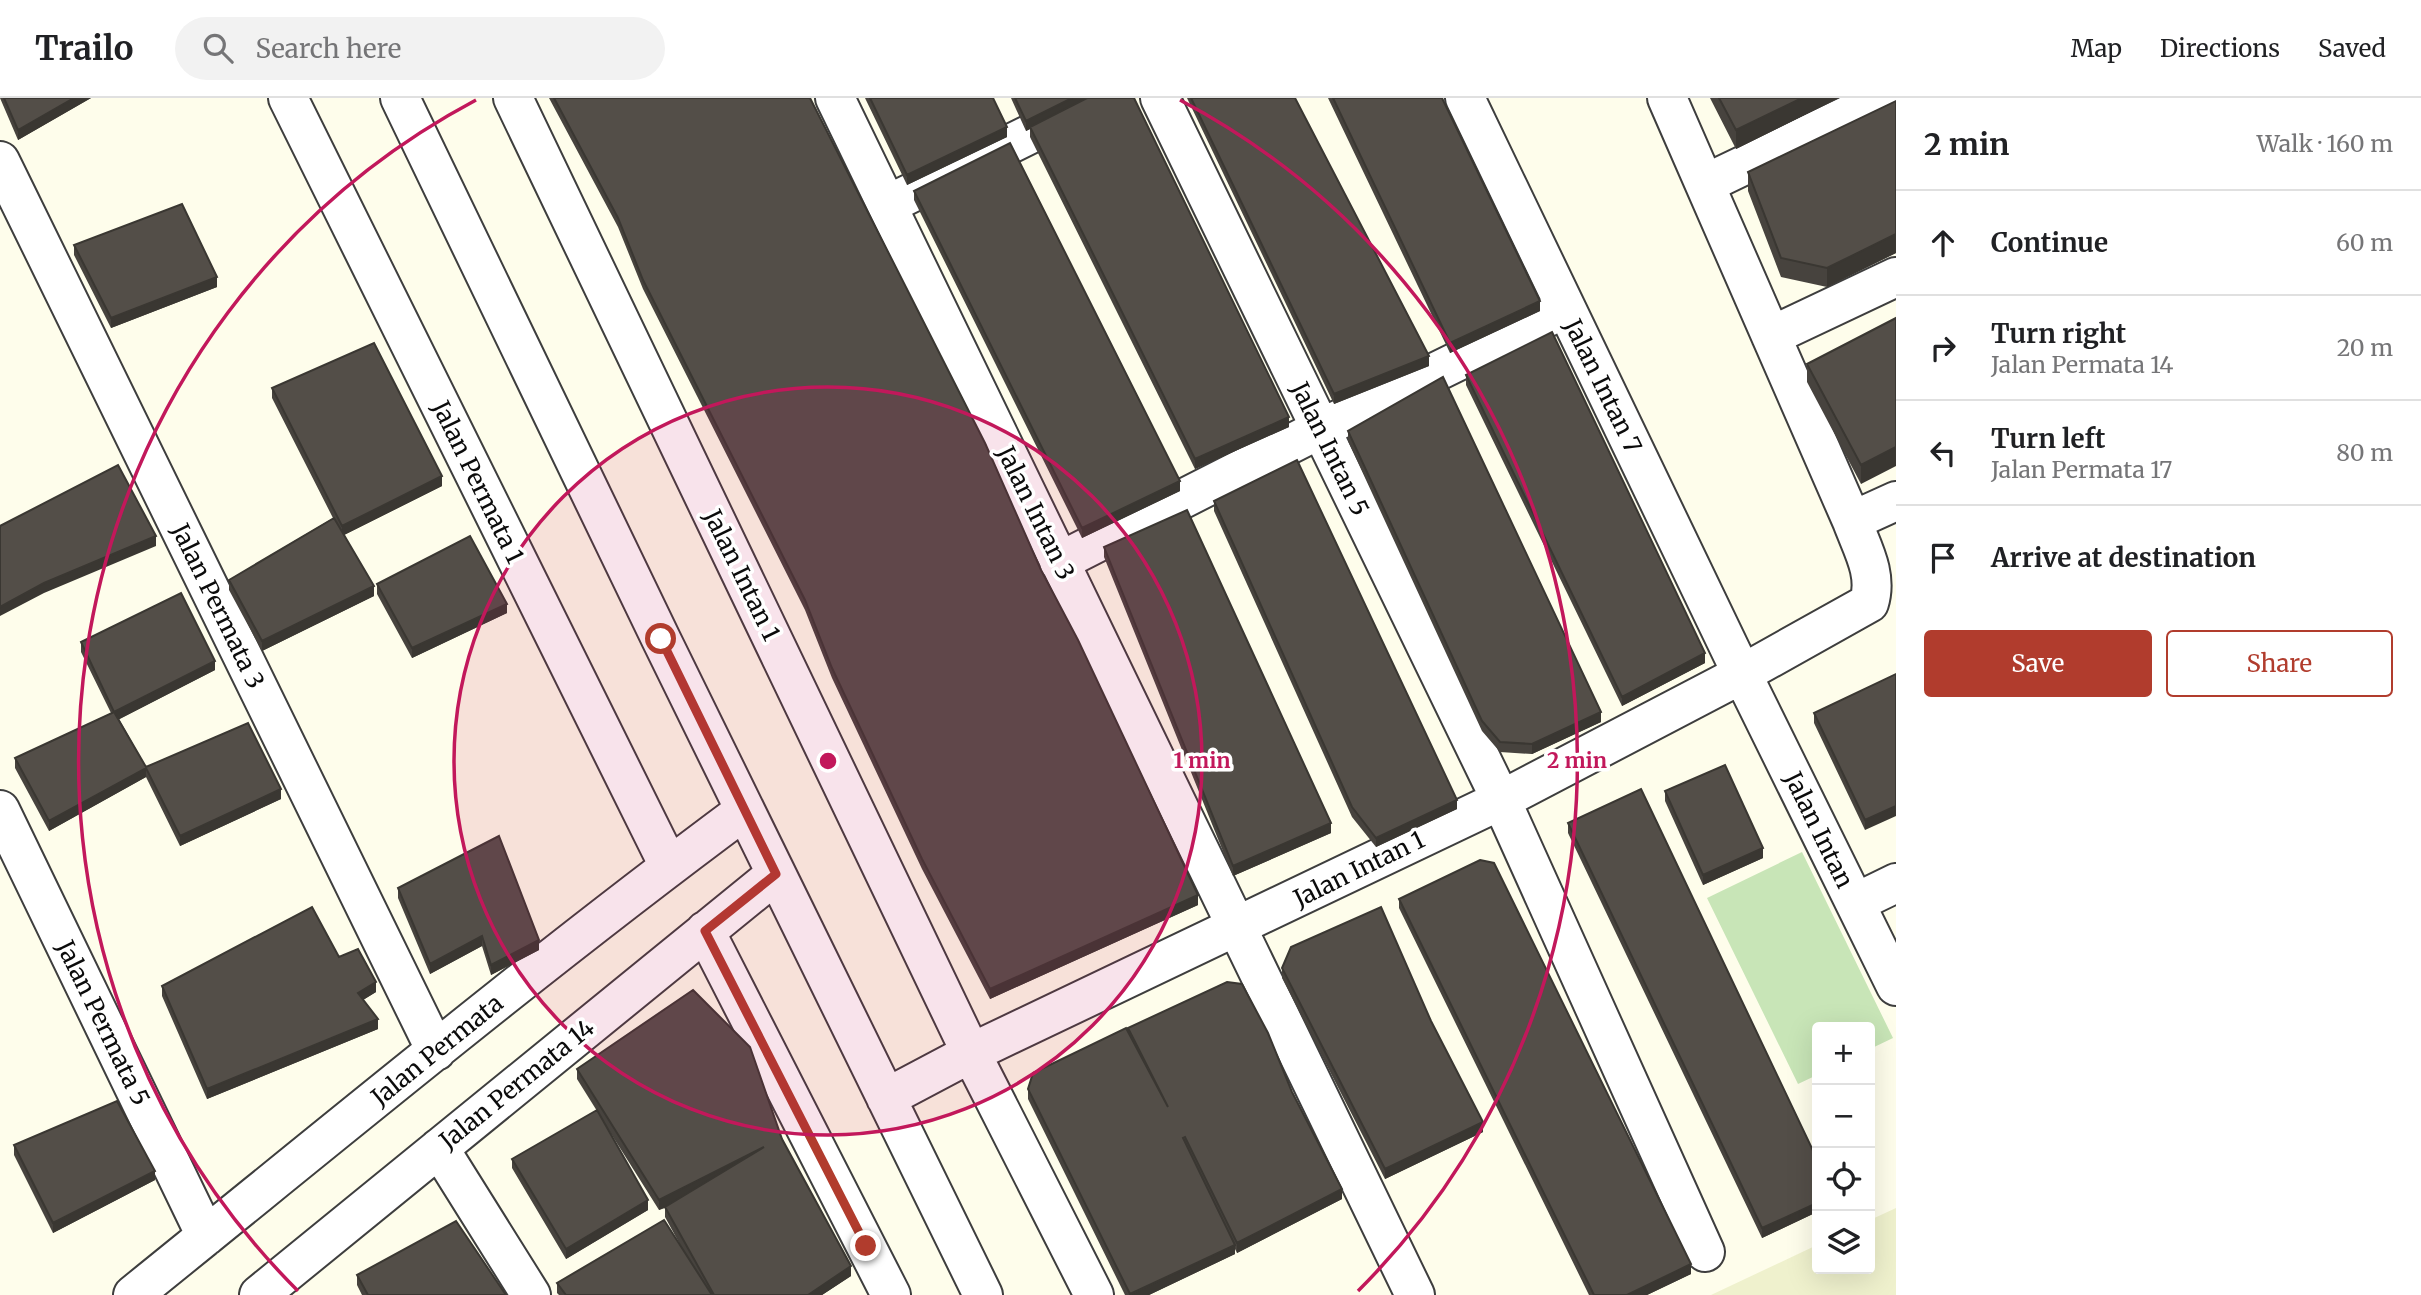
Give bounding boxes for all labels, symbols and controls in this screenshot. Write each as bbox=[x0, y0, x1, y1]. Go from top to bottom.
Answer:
search box bbox=[175, 17, 665, 80]
text: Trailo bbox=[35, 28, 133, 69]
icon: search bbox=[199, 29, 237, 67]
text: Search here bbox=[255, 32, 401, 65]
text: Map bbox=[2071, 33, 2122, 64]
text: Directions bbox=[2160, 33, 2280, 64]
text: Saved bbox=[2318, 33, 2386, 64]
text: 2 min bbox=[1924, 125, 2009, 163]
text: Walk · 160 m bbox=[2257, 129, 2393, 158]
icon: ahead bbox=[1924, 224, 1962, 262]
text: Continue bbox=[1991, 226, 2108, 259]
text: 60 m bbox=[2336, 228, 2393, 257]
street label: Jalan Intan 7 bbox=[1557, 313, 1649, 458]
text: Turn right bbox=[1991, 317, 2126, 350]
icon: right bbox=[1924, 329, 1962, 367]
text: 20 m bbox=[2337, 333, 2393, 362]
text: Jalan Permata 14 bbox=[1991, 350, 2173, 379]
street label: Jalan Intan 5 bbox=[1284, 376, 1376, 521]
street label: Jalan Permata 1 bbox=[425, 395, 531, 568]
text: Turn left bbox=[1991, 422, 2105, 455]
icon: left bbox=[1924, 434, 1962, 472]
text: 80 m bbox=[2336, 438, 2393, 467]
street label: Jalan Intan 3 bbox=[990, 440, 1082, 585]
text: Jalan Permata 17 bbox=[1991, 455, 2172, 484]
street label: Jalan Intan 1 bbox=[696, 503, 787, 646]
street label: Jalan Permata 3 bbox=[164, 517, 271, 694]
icon: arrive bbox=[1924, 539, 1962, 577]
text: Arrive at destination bbox=[1991, 541, 2256, 574]
route start bbox=[645, 623, 676, 654]
button: Save bbox=[1924, 630, 2152, 697]
button: Share bbox=[2166, 630, 2393, 697]
text: 1 min bbox=[1173, 747, 1231, 774]
text: 2 min bbox=[1547, 747, 1607, 774]
centre of rings bbox=[816, 749, 840, 773]
street label: Jalan Intan bbox=[1777, 766, 1860, 893]
street label: Jalan Intan 1 bbox=[1287, 824, 1430, 915]
street label: Jalan Permata 5 bbox=[49, 934, 156, 1111]
street label: Jalan Permata bbox=[364, 987, 509, 1113]
street label: Jalan Permata 14 bbox=[432, 1012, 601, 1157]
map controls bbox=[1812, 1022, 1875, 1274]
button: + bbox=[1812, 1022, 1875, 1085]
button: − bbox=[1812, 1085, 1875, 1148]
button: locate bbox=[1812, 1148, 1875, 1211]
button: layers bbox=[1812, 1211, 1875, 1274]
route end bbox=[850, 1230, 881, 1261]

